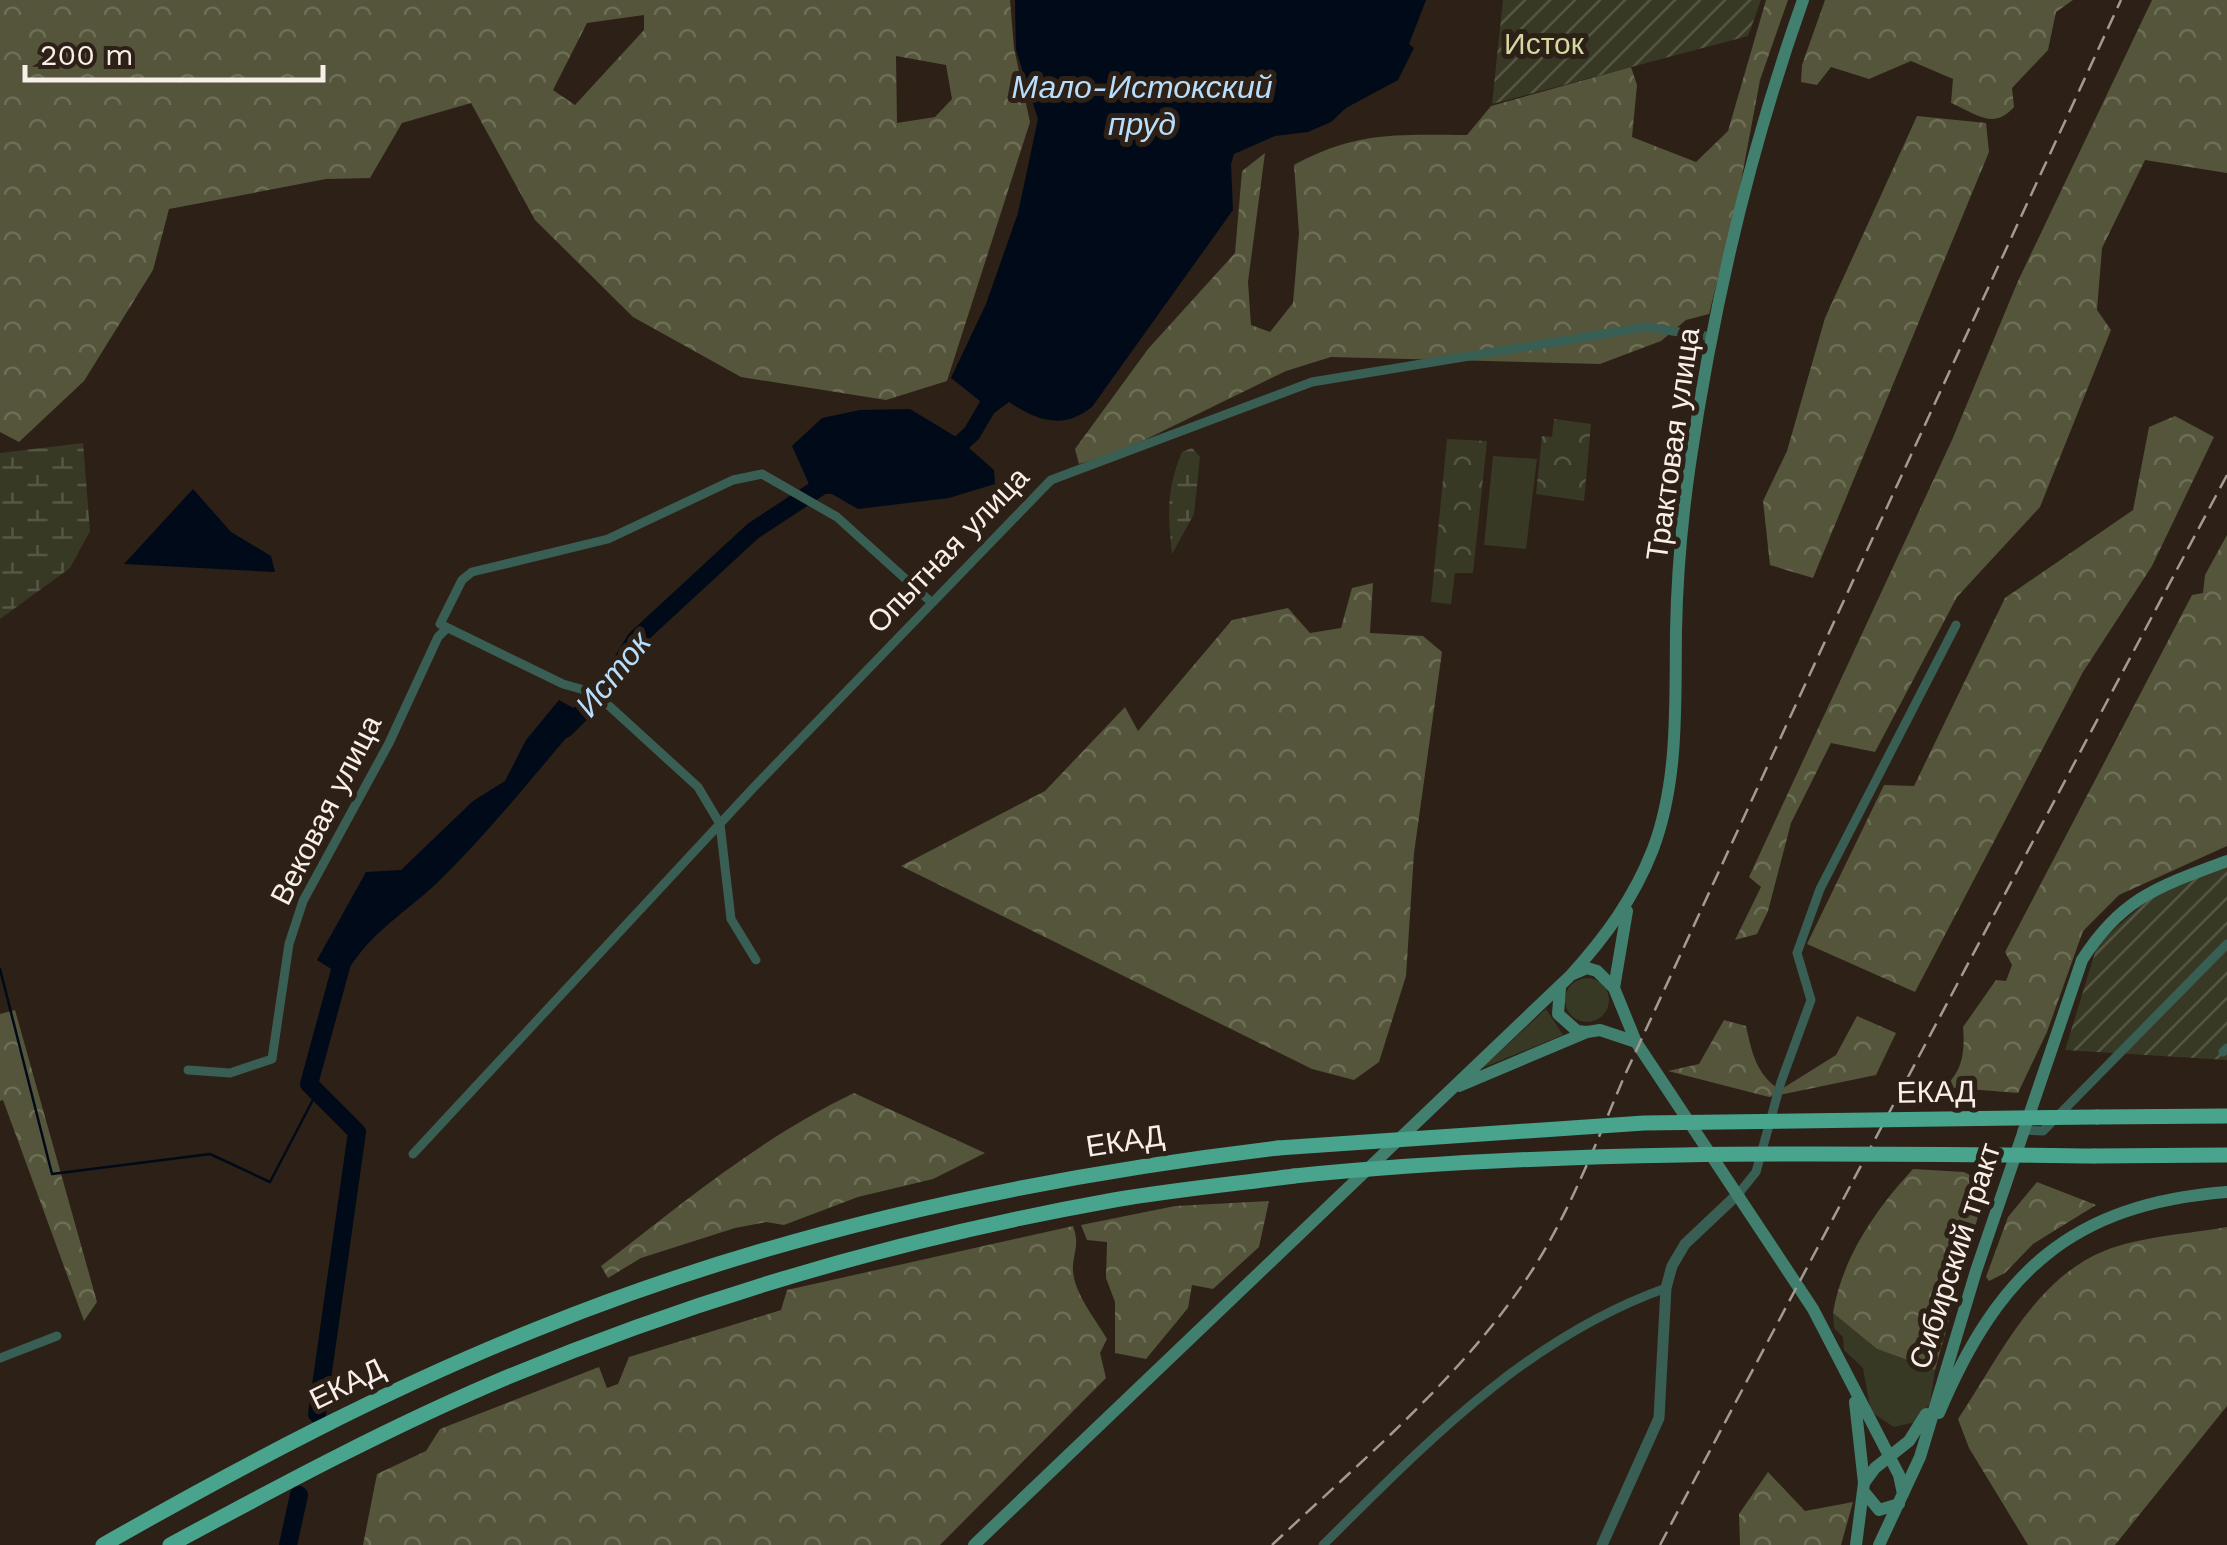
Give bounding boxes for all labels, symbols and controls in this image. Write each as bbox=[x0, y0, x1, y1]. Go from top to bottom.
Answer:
scale bar bbox=[25, 20, 322, 82]
park label: Исток bbox=[1504, 26, 1585, 61]
text: 200 m bbox=[40, 37, 134, 72]
water label: Мало-Истокский пруд bbox=[1011, 68, 1273, 143]
street label: Трактовая улица bbox=[1639, 325, 1706, 563]
street label: Опытная улица bbox=[860, 459, 1036, 640]
water label: Исток bbox=[567, 622, 660, 724]
street label: Вековая улица bbox=[263, 709, 389, 910]
street label: ЕКАД bbox=[1896, 1073, 1976, 1110]
street label: ЕКАД bbox=[1083, 1117, 1167, 1164]
street label: Сибирский тракт bbox=[1902, 1138, 2008, 1373]
street label: ЕКАД bbox=[304, 1351, 390, 1417]

